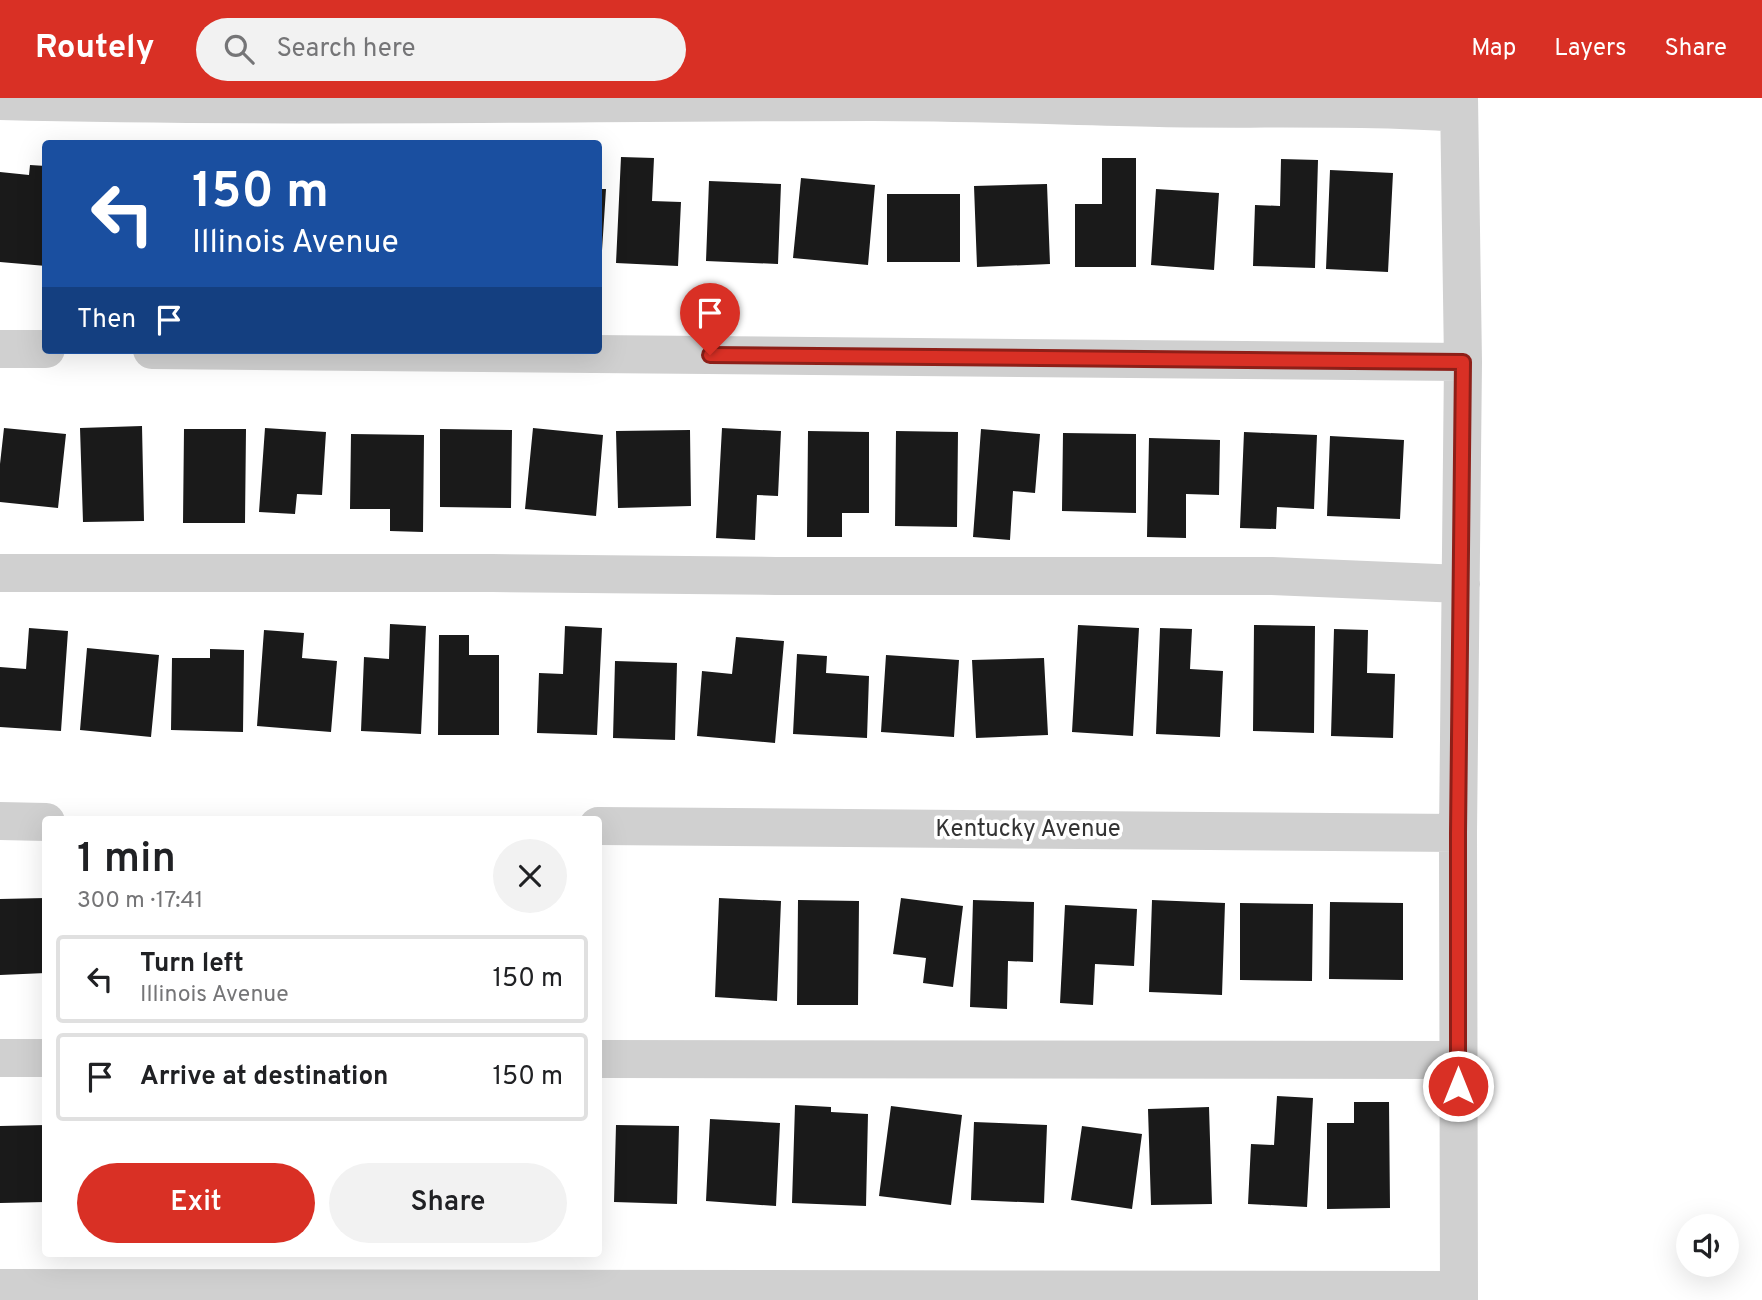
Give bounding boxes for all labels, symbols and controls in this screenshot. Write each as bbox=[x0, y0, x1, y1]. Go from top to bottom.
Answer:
search box bbox=[196, 18, 686, 81]
text: Routely bbox=[35, 28, 154, 70]
icon: search bbox=[220, 30, 258, 68]
text: Search here bbox=[276, 33, 415, 66]
text: Map bbox=[1471, 34, 1516, 64]
text: Layers bbox=[1554, 34, 1626, 64]
text: Share bbox=[1664, 34, 1727, 64]
text: 150 m bbox=[192, 163, 329, 225]
icon: left bbox=[77, 168, 168, 259]
text: Illinois Avenue bbox=[192, 224, 399, 264]
pin bbox=[680, 283, 740, 355]
icon: arrive bbox=[691, 294, 729, 332]
icon: arrive bbox=[150, 301, 188, 339]
text: Then bbox=[77, 304, 136, 337]
street label: Kentucky Avenue bbox=[935, 815, 1121, 845]
text: 1 min bbox=[77, 834, 176, 887]
button: close bbox=[493, 839, 567, 913]
text: 300 m · 17:41 bbox=[77, 887, 203, 916]
text: Turn left bbox=[140, 948, 244, 981]
icon: left bbox=[81, 960, 119, 998]
text: 150 m bbox=[492, 963, 563, 996]
text: Illinois Avenue bbox=[140, 981, 289, 1010]
position arrow bbox=[1421, 1049, 1495, 1123]
icon: arrive bbox=[81, 1058, 119, 1096]
text: Arrive at destination bbox=[140, 1061, 388, 1094]
text: 150 m bbox=[492, 1061, 563, 1094]
button: Exit bbox=[77, 1163, 315, 1243]
button: Share bbox=[329, 1163, 567, 1243]
map controls bbox=[1676, 1214, 1739, 1277]
button: sound bbox=[1676, 1214, 1739, 1277]

